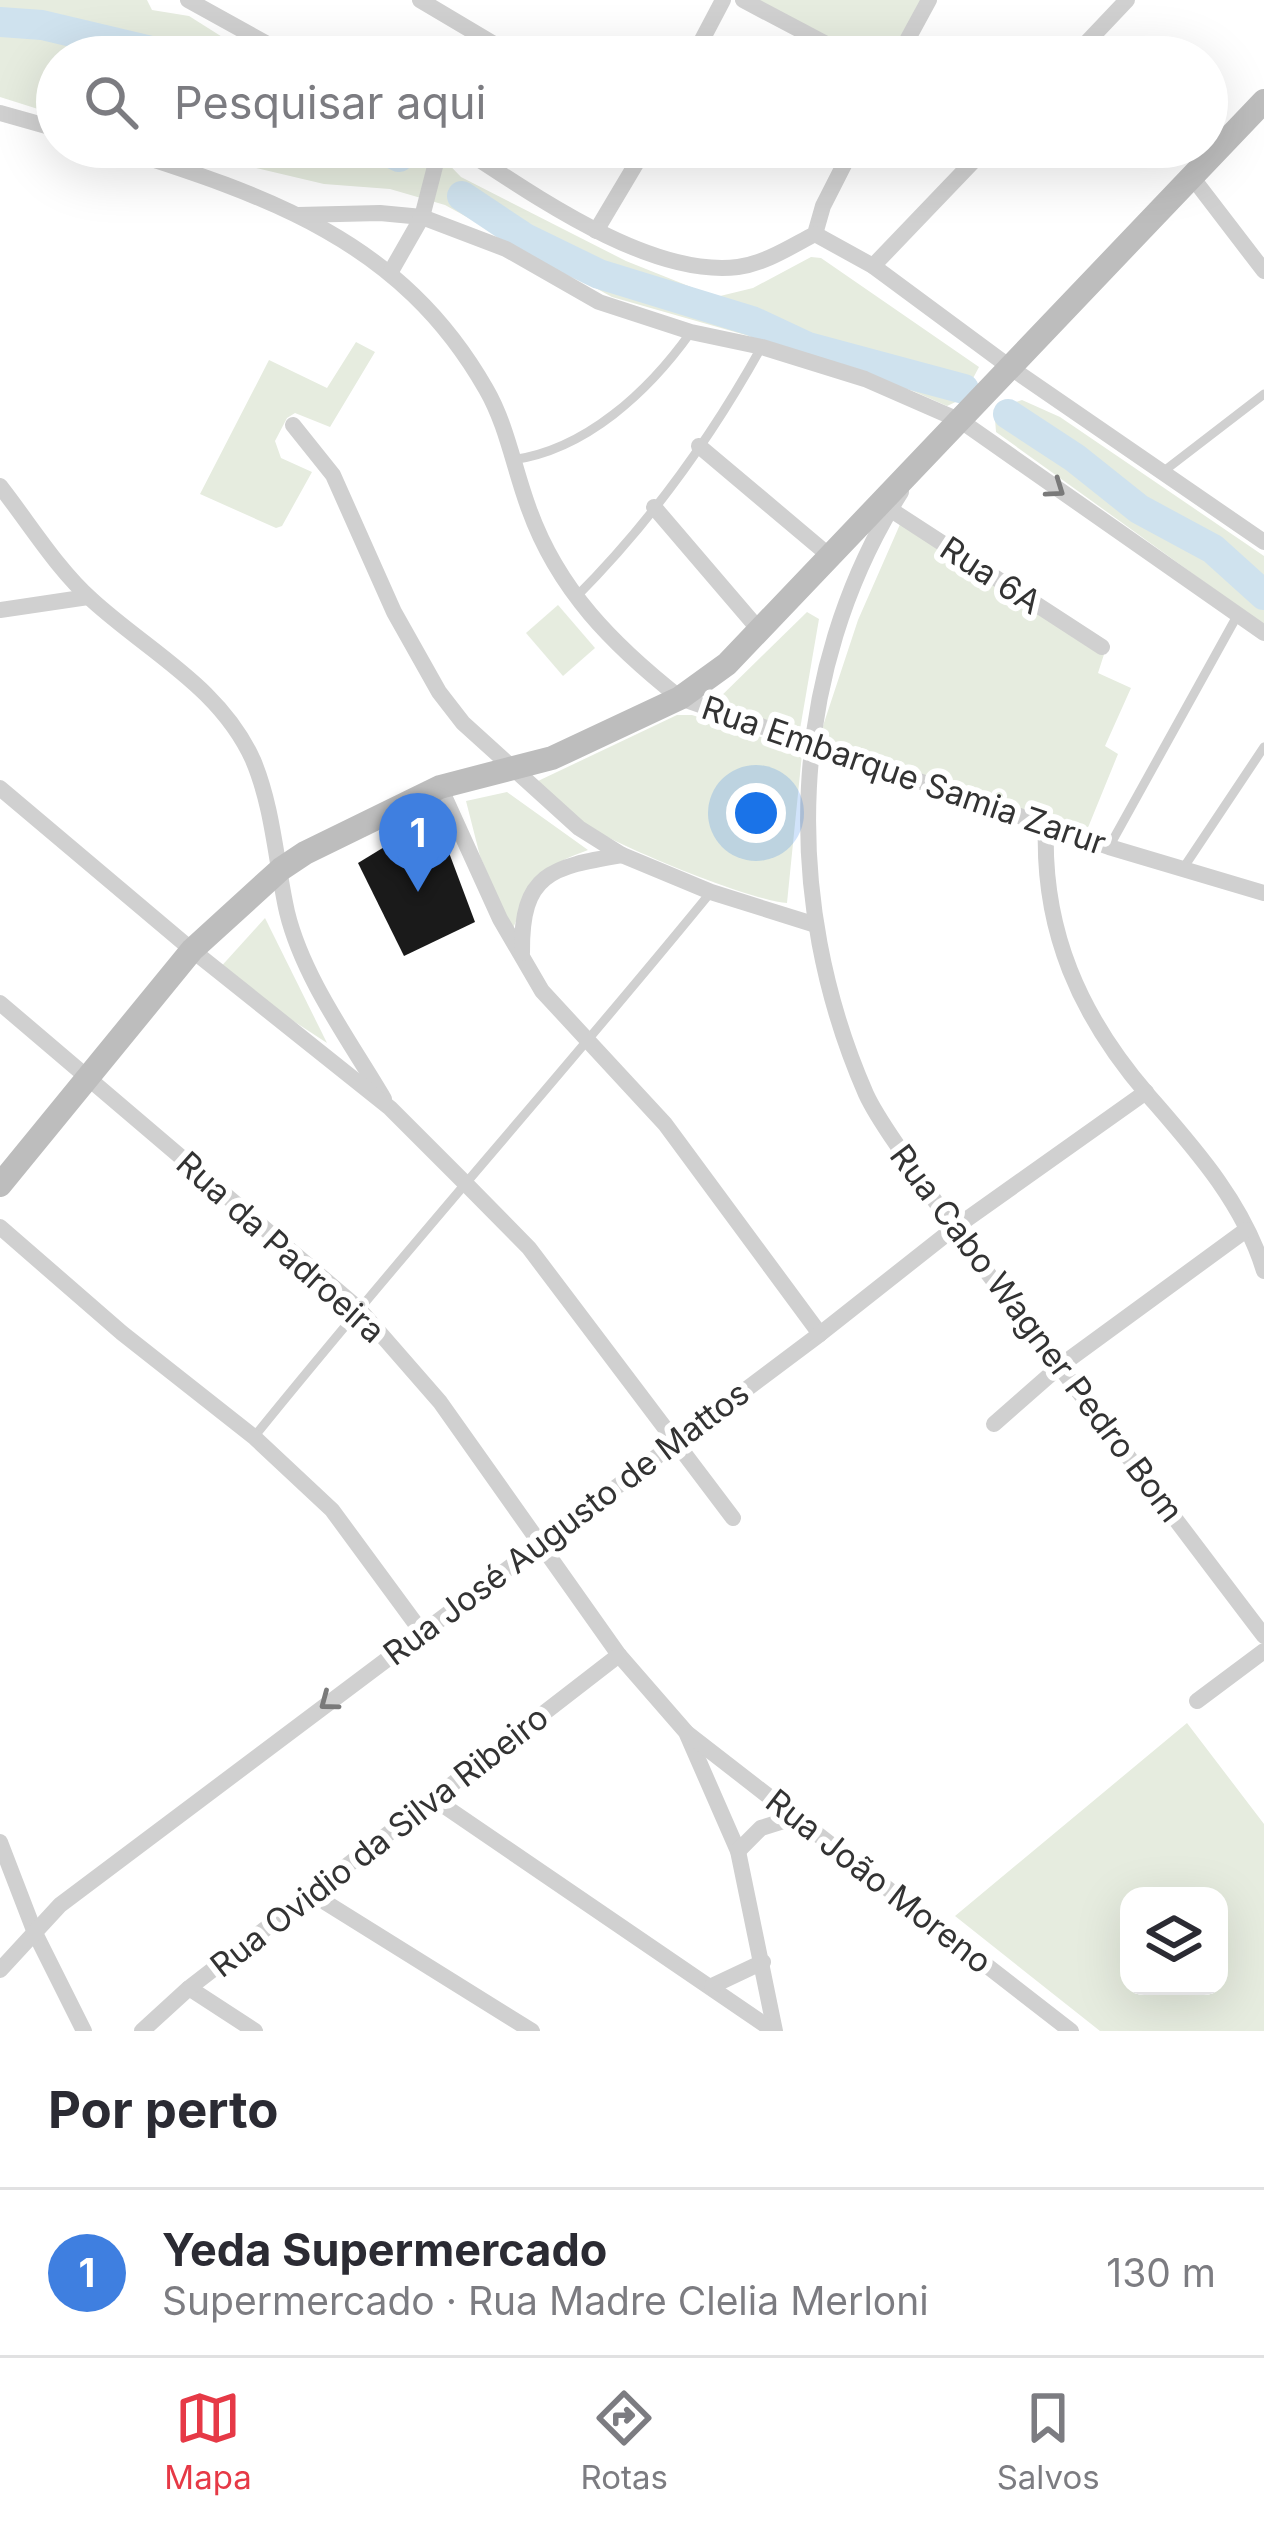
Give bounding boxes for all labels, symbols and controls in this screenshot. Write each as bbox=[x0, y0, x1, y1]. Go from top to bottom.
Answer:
search box bbox=[36, 36, 1228, 168]
icon: search bbox=[78, 69, 144, 135]
text: Pesquisar aqui bbox=[174, 75, 487, 130]
one-way arrow bbox=[1043, 474, 1065, 496]
street label: Rua 6A bbox=[933, 528, 1049, 622]
street label: Rua Embarque Samia Zarur bbox=[697, 687, 1111, 863]
your location bbox=[726, 783, 786, 843]
pin: 1 bbox=[379, 793, 457, 892]
street label: Rua Cabo Wagner Pedro Bom bbox=[882, 1136, 1192, 1530]
street label: Rua da Padroeira bbox=[169, 1143, 393, 1351]
street label: Rua José Augusto de Mattos bbox=[376, 1373, 756, 1673]
one-way arrow bbox=[319, 1687, 341, 1709]
street label: Rua Ovidio da Silva Ribeiro bbox=[202, 1697, 556, 1985]
street label: Rua João Moreno bbox=[758, 1781, 1000, 1981]
map controls bbox=[1120, 1887, 1228, 1995]
button: layers bbox=[1120, 1887, 1228, 1995]
text: Por perto bbox=[48, 2079, 279, 2140]
text: Yeda Supermercado bbox=[162, 2222, 607, 2277]
text: 1 bbox=[79, 2249, 95, 2296]
text: 130 m bbox=[1106, 2249, 1216, 2296]
text: Supermercado · Rua Madre Clelia Merloni bbox=[162, 2277, 929, 2324]
tab: Mapa bbox=[164, 2385, 252, 2497]
tab: Rotas bbox=[580, 2385, 668, 2497]
tab: Salvos bbox=[997, 2385, 1100, 2497]

